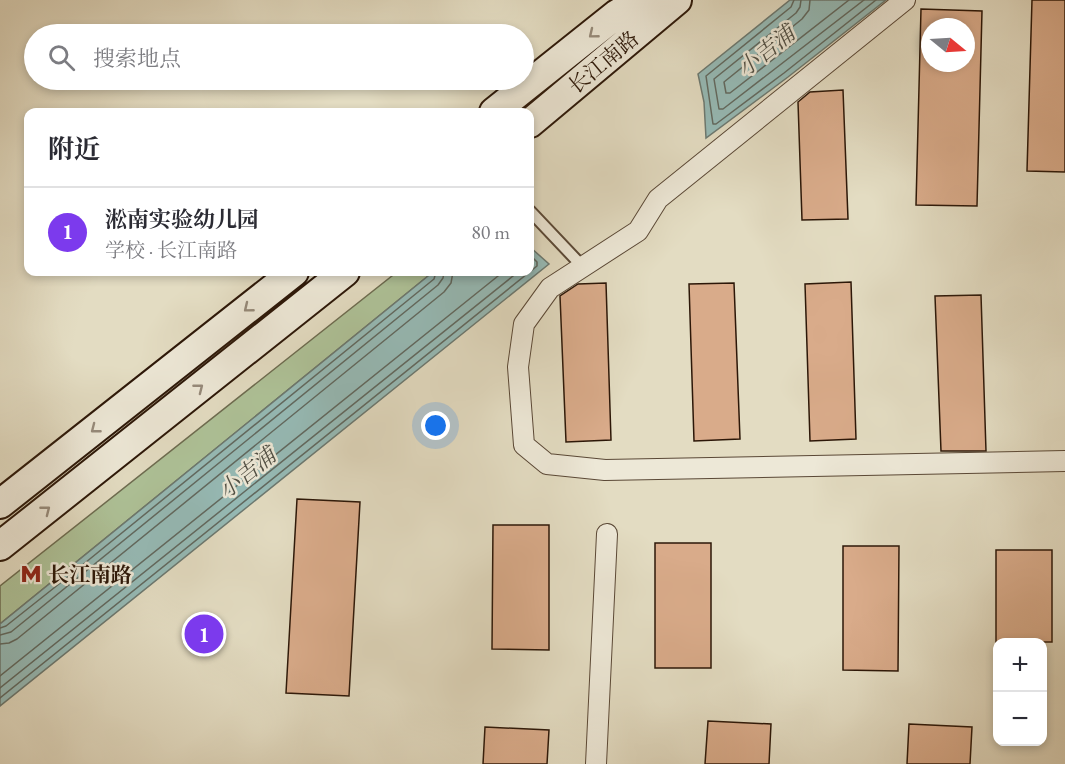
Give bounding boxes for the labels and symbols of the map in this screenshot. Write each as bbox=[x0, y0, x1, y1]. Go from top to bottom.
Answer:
water label: 小吉浦 bbox=[731, 17, 803, 83]
north arrow bbox=[921, 18, 975, 72]
street label: 长江南路 bbox=[562, 25, 644, 99]
one-way arrow bbox=[589, 26, 600, 37]
one-way arrow bbox=[244, 300, 255, 311]
one-way arrow bbox=[192, 385, 203, 396]
your location bbox=[421, 411, 450, 440]
one-way arrow bbox=[91, 421, 102, 432]
water label: 小吉浦 bbox=[212, 439, 284, 505]
one-way arrow bbox=[39, 506, 50, 517]
place label: 长江南路 bbox=[48, 561, 132, 588]
metro station icon: 长江南路 bbox=[19, 562, 43, 586]
pin: 1 bbox=[184, 612, 224, 656]

